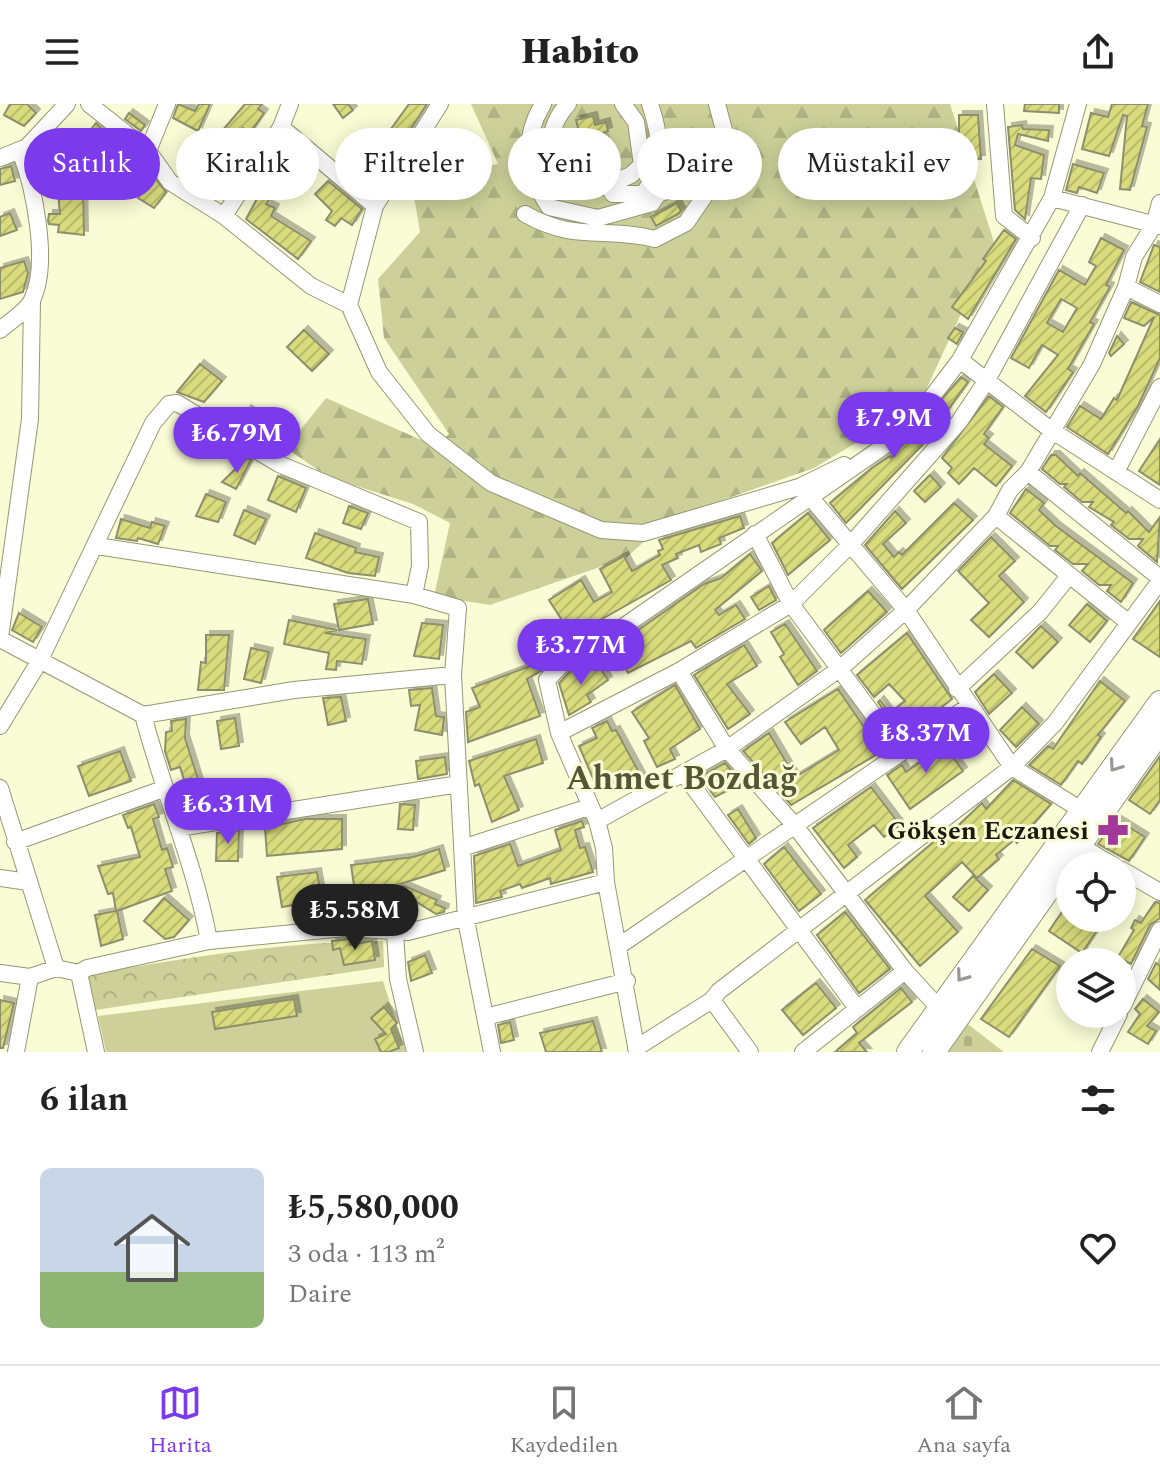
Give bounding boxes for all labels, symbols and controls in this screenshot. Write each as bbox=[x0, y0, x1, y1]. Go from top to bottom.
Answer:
text: Habito bbox=[521, 25, 639, 80]
icon: menu bbox=[40, 30, 84, 74]
icon: share bbox=[1076, 30, 1120, 74]
chip: Satılık bbox=[24, 128, 160, 200]
chip: Kiralık bbox=[176, 128, 319, 200]
chip: Filtreler bbox=[335, 128, 492, 200]
chip: Yeni bbox=[508, 128, 621, 200]
chip: Daire bbox=[637, 128, 762, 200]
chip: Müstakil ev bbox=[778, 128, 978, 200]
pin: ₺7.9M bbox=[838, 392, 950, 460]
text: ₺7.9M bbox=[856, 398, 932, 438]
pin: ₺6.79M bbox=[172, 407, 302, 475]
text: ₺6.79M bbox=[191, 413, 283, 453]
pin: ₺3.77M bbox=[516, 619, 646, 687]
text: ₺3.77M bbox=[535, 625, 627, 665]
pin: ₺8.37M bbox=[861, 707, 991, 775]
text: ₺8.37M bbox=[880, 713, 972, 753]
district label: Ahmet Bozdağ bbox=[566, 753, 798, 805]
one-way arrow bbox=[1110, 757, 1125, 771]
pin: ₺6.31M bbox=[163, 778, 293, 846]
text: ₺6.31M bbox=[182, 784, 274, 824]
place label: Gökşen Eczanesi bbox=[887, 811, 1089, 851]
pharmacy icon: Gökşen Eczanesi bbox=[1096, 813, 1130, 847]
map controls bbox=[1056, 852, 1136, 1028]
button: locate bbox=[1056, 852, 1136, 932]
pin: ₺5.58M bbox=[290, 884, 420, 952]
text: ₺5.58M bbox=[309, 890, 401, 930]
button: layers bbox=[1056, 948, 1136, 1028]
one-way arrow bbox=[958, 968, 972, 982]
text: 6 ilan bbox=[40, 1074, 129, 1126]
icon: filters bbox=[1076, 1078, 1120, 1122]
text: ₺5,580,000 bbox=[288, 1182, 459, 1234]
icon: home bbox=[104, 1200, 200, 1296]
icon: heart bbox=[1076, 1226, 1120, 1270]
text: 3 oda · 113 m² bbox=[288, 1234, 445, 1274]
text: Daire bbox=[288, 1274, 352, 1314]
tab: Harita bbox=[149, 1381, 212, 1462]
tab: Kaydedilen bbox=[510, 1381, 618, 1462]
tab: Ana sayfa bbox=[917, 1381, 1011, 1462]

